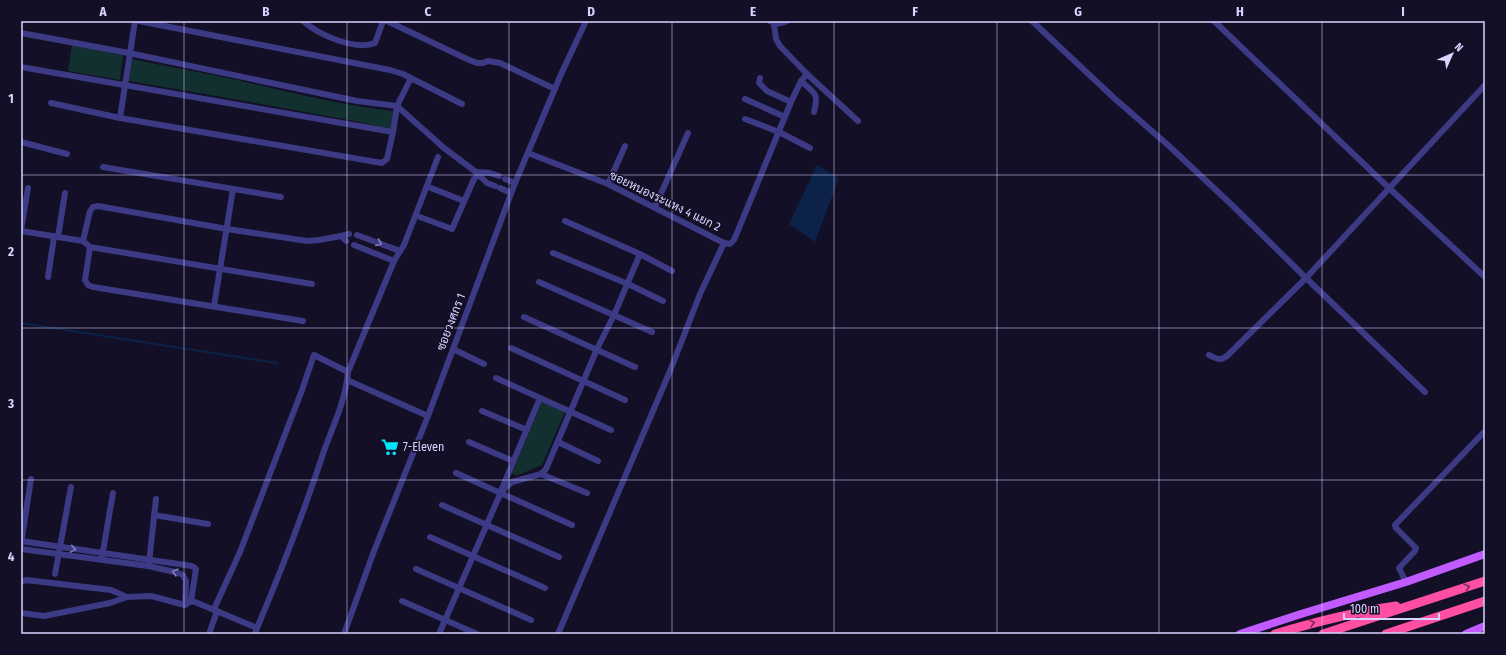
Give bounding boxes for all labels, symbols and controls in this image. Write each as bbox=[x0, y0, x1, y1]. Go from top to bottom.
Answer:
text: A bbox=[98, 4, 107, 19]
text: B bbox=[262, 4, 270, 19]
text: C bbox=[425, 4, 432, 19]
text: D bbox=[587, 4, 595, 19]
text: E bbox=[750, 4, 756, 19]
text: F bbox=[912, 4, 918, 19]
text: G bbox=[1074, 4, 1082, 19]
text: H bbox=[1236, 4, 1244, 19]
text: I bbox=[1401, 4, 1405, 19]
north arrow bbox=[1432, 34, 1472, 74]
text: N bbox=[1452, 40, 1466, 54]
text: 1 bbox=[8, 91, 14, 106]
street label: ซอยหนองระแหง 4 แยก 2 bbox=[607, 168, 723, 234]
one-way arrow bbox=[375, 238, 382, 247]
text: 2 bbox=[7, 244, 14, 259]
street label: ซอยวงศกร 1 bbox=[434, 291, 468, 353]
text: 3 bbox=[7, 396, 14, 411]
supermarket icon: 7-Eleven bbox=[380, 437, 400, 457]
place label: 7-Eleven bbox=[403, 440, 444, 454]
one-way arrow bbox=[70, 544, 76, 553]
text: 4 bbox=[8, 549, 15, 564]
one-way arrow bbox=[172, 568, 179, 577]
one-way arrow bbox=[1463, 583, 1470, 592]
scale bar bbox=[1344, 595, 1439, 621]
text: 100 m bbox=[1350, 602, 1379, 616]
one-way arrow bbox=[1309, 619, 1316, 628]

